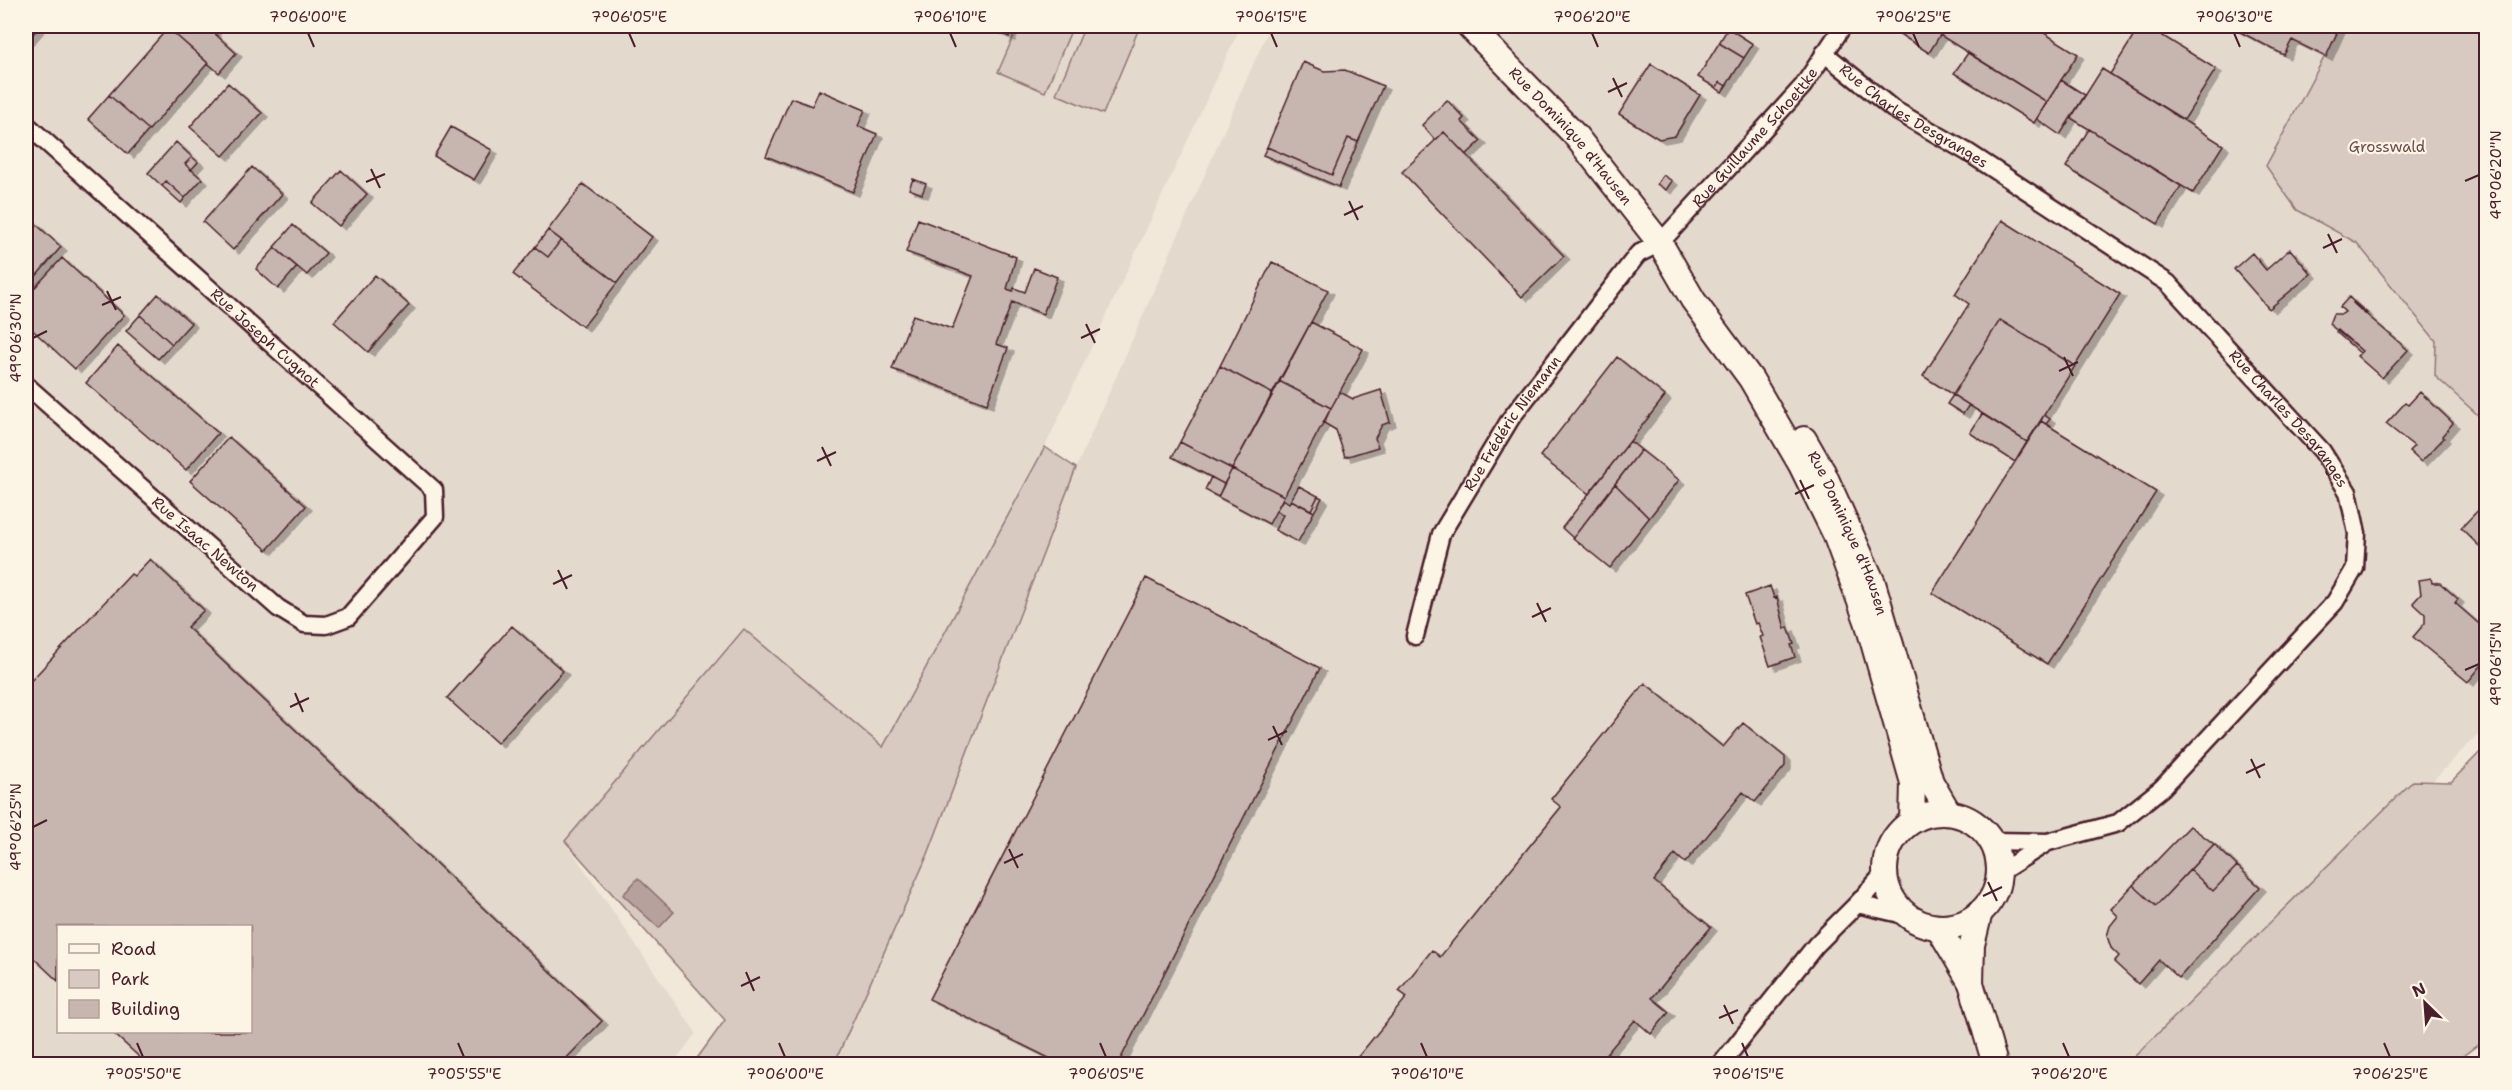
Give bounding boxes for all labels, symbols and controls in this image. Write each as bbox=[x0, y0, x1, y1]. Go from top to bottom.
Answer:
text: 7°06'00"E bbox=[269, 7, 347, 27]
text: 7°06'05"E bbox=[591, 7, 667, 27]
text: 7°06'10"E bbox=[913, 7, 987, 27]
text: 7°06'15"E bbox=[1235, 7, 1307, 27]
text: 7°06'20"E bbox=[1553, 7, 1631, 27]
text: 7°06'25"E bbox=[1875, 7, 1951, 27]
text: 7°06'30"E bbox=[2195, 7, 2273, 27]
street label: Rue Charles Desgranges bbox=[1835, 59, 1992, 173]
street label: Rue Dominique d'Hausen bbox=[1505, 63, 1637, 209]
street label: Rue Guillaume Schoettke bbox=[1688, 64, 1822, 211]
text: 49°06'20"N bbox=[2486, 130, 2506, 220]
park label: Grosswald bbox=[2349, 137, 2426, 157]
street label: Rue Joseph Cugnot bbox=[206, 284, 324, 392]
text: 49°06'30"N bbox=[6, 293, 26, 383]
street label: Rue Charles Desgranges bbox=[2224, 346, 2352, 491]
street label: Rue Frédéric Niemann bbox=[1459, 352, 1566, 495]
street label: Rue Dominique d'Hausen bbox=[1803, 447, 1892, 617]
street label: Rue Isaac Newton bbox=[147, 492, 263, 596]
text: 49°06'15"N bbox=[2486, 622, 2506, 706]
text: 49°06'25"N bbox=[6, 783, 26, 871]
legend bbox=[57, 925, 252, 1033]
text: Road bbox=[111, 937, 156, 961]
text: Park bbox=[111, 967, 150, 991]
north arrow bbox=[2395, 973, 2455, 1033]
text: N bbox=[2409, 978, 2429, 1002]
text: Building bbox=[111, 997, 180, 1021]
text: 7°05'50"E bbox=[105, 1064, 181, 1084]
text: 7°05'55"E bbox=[427, 1064, 501, 1084]
text: 7°06'00"E bbox=[746, 1064, 824, 1084]
text: 7°06'05"E bbox=[1068, 1064, 1144, 1084]
text: 7°06'10"E bbox=[1390, 1064, 1464, 1084]
text: 7°06'15"E bbox=[1712, 1064, 1784, 1084]
text: 7°06'20"E bbox=[2030, 1064, 2108, 1084]
text: 7°06'25"E bbox=[2352, 1064, 2428, 1084]

